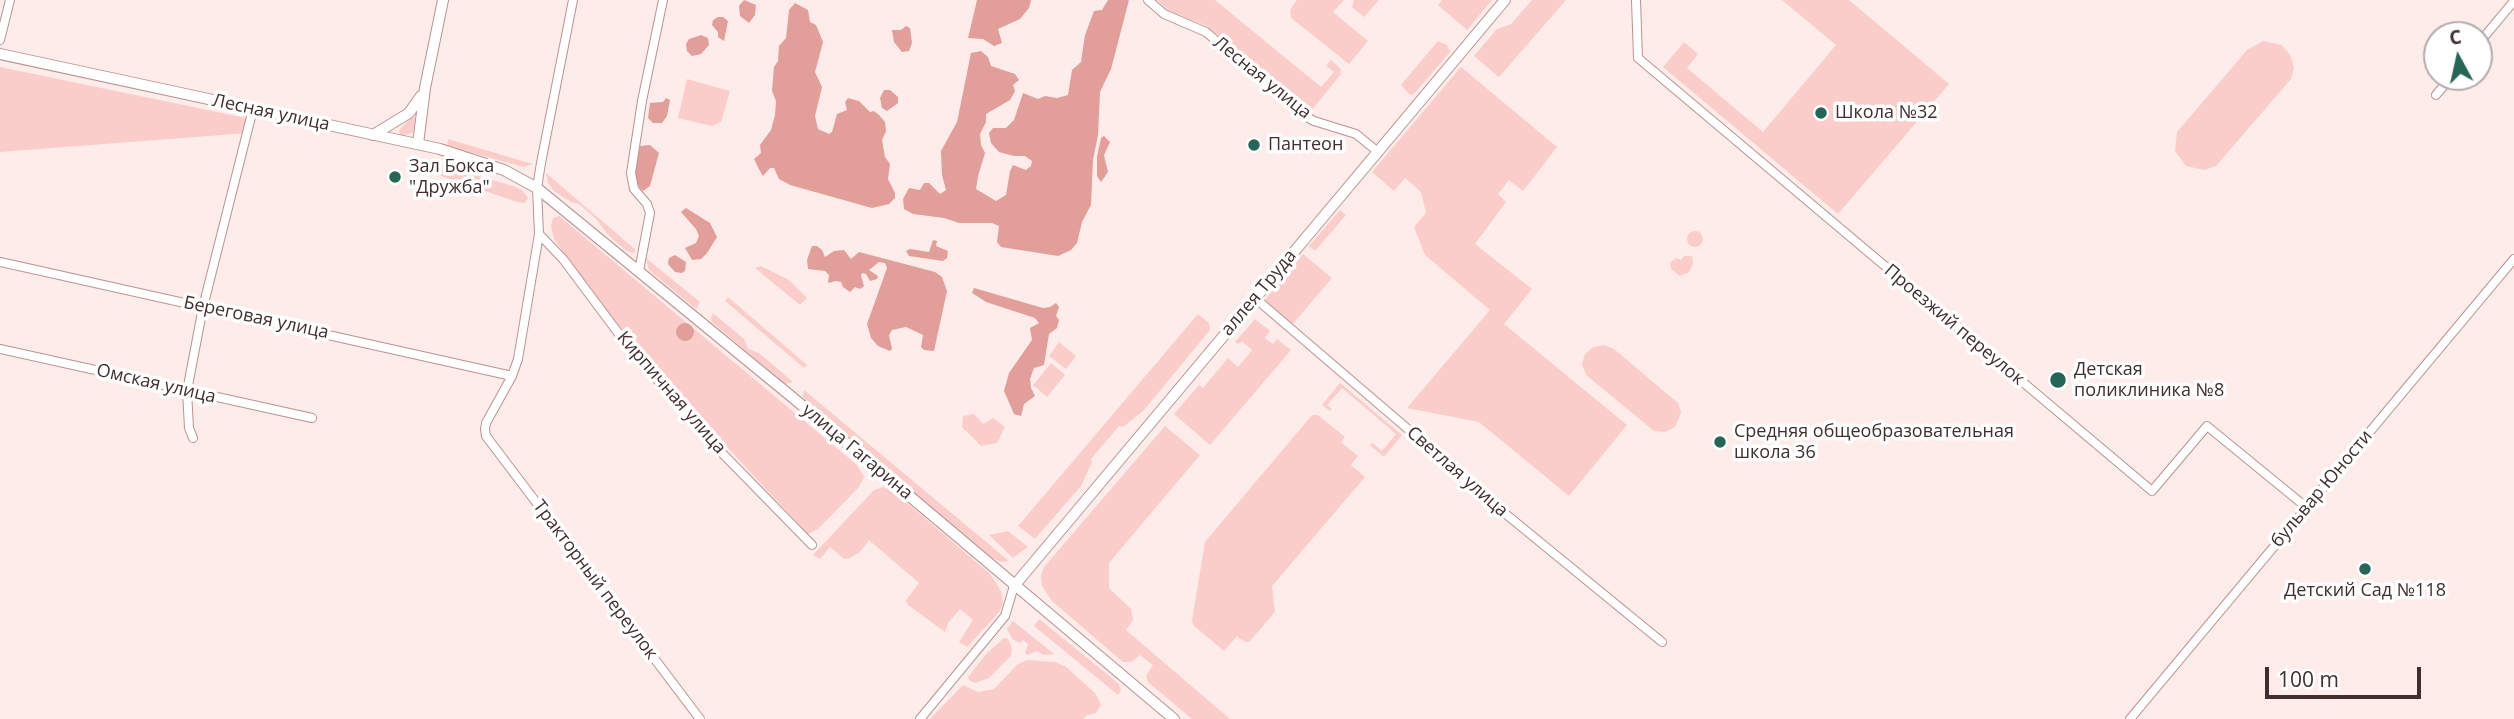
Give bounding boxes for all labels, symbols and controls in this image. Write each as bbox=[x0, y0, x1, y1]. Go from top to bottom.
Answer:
north arrow bbox=[2423, 21, 2493, 91]
text: С bbox=[2448, 23, 2463, 51]
street label: Лесная улица bbox=[1209, 32, 1315, 124]
street label: Лесная улица bbox=[210, 90, 332, 136]
place label: Школа №32 bbox=[1835, 102, 1938, 124]
marker: Школа №32 bbox=[1813, 105, 1829, 121]
place label: Пантеон bbox=[1268, 134, 1343, 156]
marker: Пантеон bbox=[1246, 137, 1262, 153]
place label: Зал Бокса "Дружба" bbox=[409, 156, 494, 198]
marker: Зал Бокса "Дружба" bbox=[387, 169, 403, 185]
street label: аллея Труда bbox=[1217, 246, 1301, 340]
street label: Проезжий переулок bbox=[1880, 260, 2028, 390]
street label: Береговая улица bbox=[181, 292, 331, 344]
street label: Кирпичная улица bbox=[612, 327, 730, 459]
place label: Детская поликлиника №8 bbox=[2074, 359, 2224, 402]
street label: Омская улица bbox=[94, 360, 218, 408]
marker: Детская поликлиника №8 bbox=[2048, 370, 2068, 390]
street label: улица Гагарина bbox=[797, 399, 917, 505]
place label: Средняя общеобразовательная школа 36 bbox=[1734, 421, 2014, 464]
street label: Светлая улица bbox=[1402, 422, 1512, 522]
street label: бульвар Юности bbox=[2267, 426, 2377, 552]
marker: Средняя общеобразовательная школа 36 bbox=[1712, 434, 1728, 450]
street label: Тракторный переулок bbox=[528, 496, 662, 664]
marker: Детский Сад №118 bbox=[2357, 561, 2373, 577]
place label: Детский Сад №118 bbox=[2284, 580, 2446, 602]
scale bar bbox=[2269, 652, 2425, 696]
text: 100 m bbox=[2278, 665, 2339, 693]

